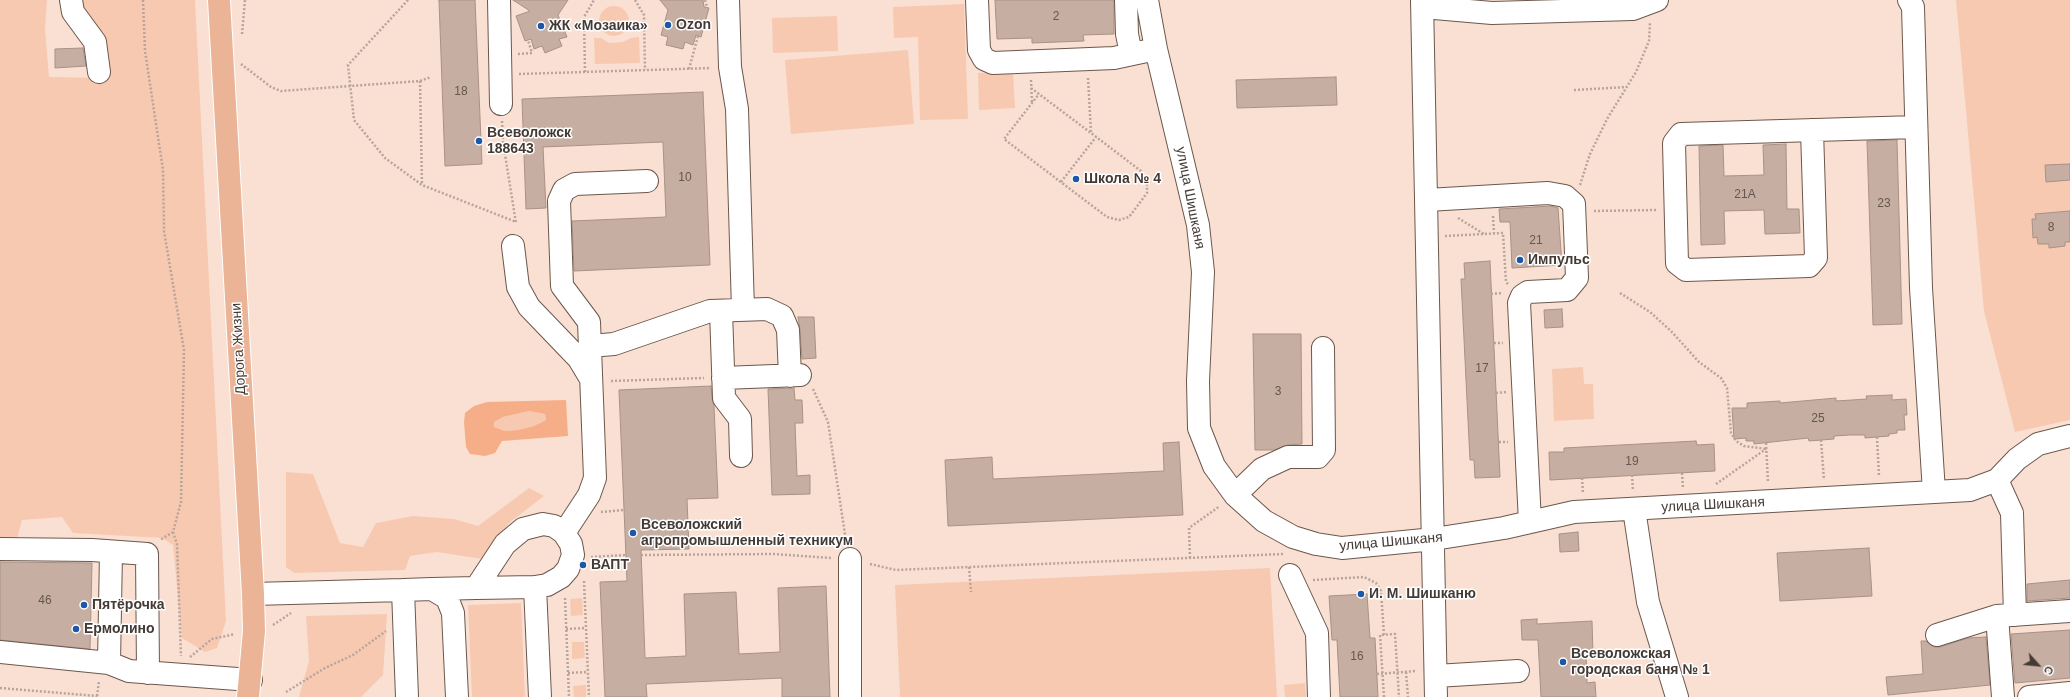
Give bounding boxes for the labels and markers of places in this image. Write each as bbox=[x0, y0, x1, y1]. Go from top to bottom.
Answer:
place label: Ozon bbox=[676, 17, 711, 33]
place label: ЖК «Мозаика» bbox=[549, 18, 648, 34]
marker: Ozon bbox=[663, 20, 673, 30]
marker: ЖК «Мозаика» bbox=[536, 21, 546, 31]
place label: Всеволожск 188643 bbox=[487, 125, 571, 158]
marker: Всеволожск 188643 bbox=[474, 136, 484, 146]
place label: Школа № 4 bbox=[1084, 171, 1161, 187]
marker: Школа № 4 bbox=[1071, 174, 1081, 184]
place label: Импульс bbox=[1528, 252, 1590, 268]
marker: Импульс bbox=[1515, 255, 1525, 265]
place label: Всеволожский агропромышленный техникум bbox=[641, 517, 853, 550]
marker: Всеволожский агропромышленный техникум bbox=[628, 528, 638, 538]
place label: ВАПТ bbox=[591, 557, 629, 573]
marker: ВАПТ bbox=[578, 560, 588, 570]
place label: И. М. Шишканю bbox=[1369, 586, 1476, 602]
marker: И. М. Шишканю bbox=[1356, 589, 1366, 599]
place label: Пятёрочка bbox=[92, 597, 165, 613]
marker: Пятёрочка bbox=[79, 600, 89, 610]
place label: Ермолино bbox=[84, 621, 155, 637]
marker: Ермолино bbox=[71, 624, 81, 634]
place label: Всеволожская городская баня № 1 bbox=[1571, 646, 1710, 678]
marker: Всеволожская городская баня № 1 bbox=[1558, 657, 1568, 667]

